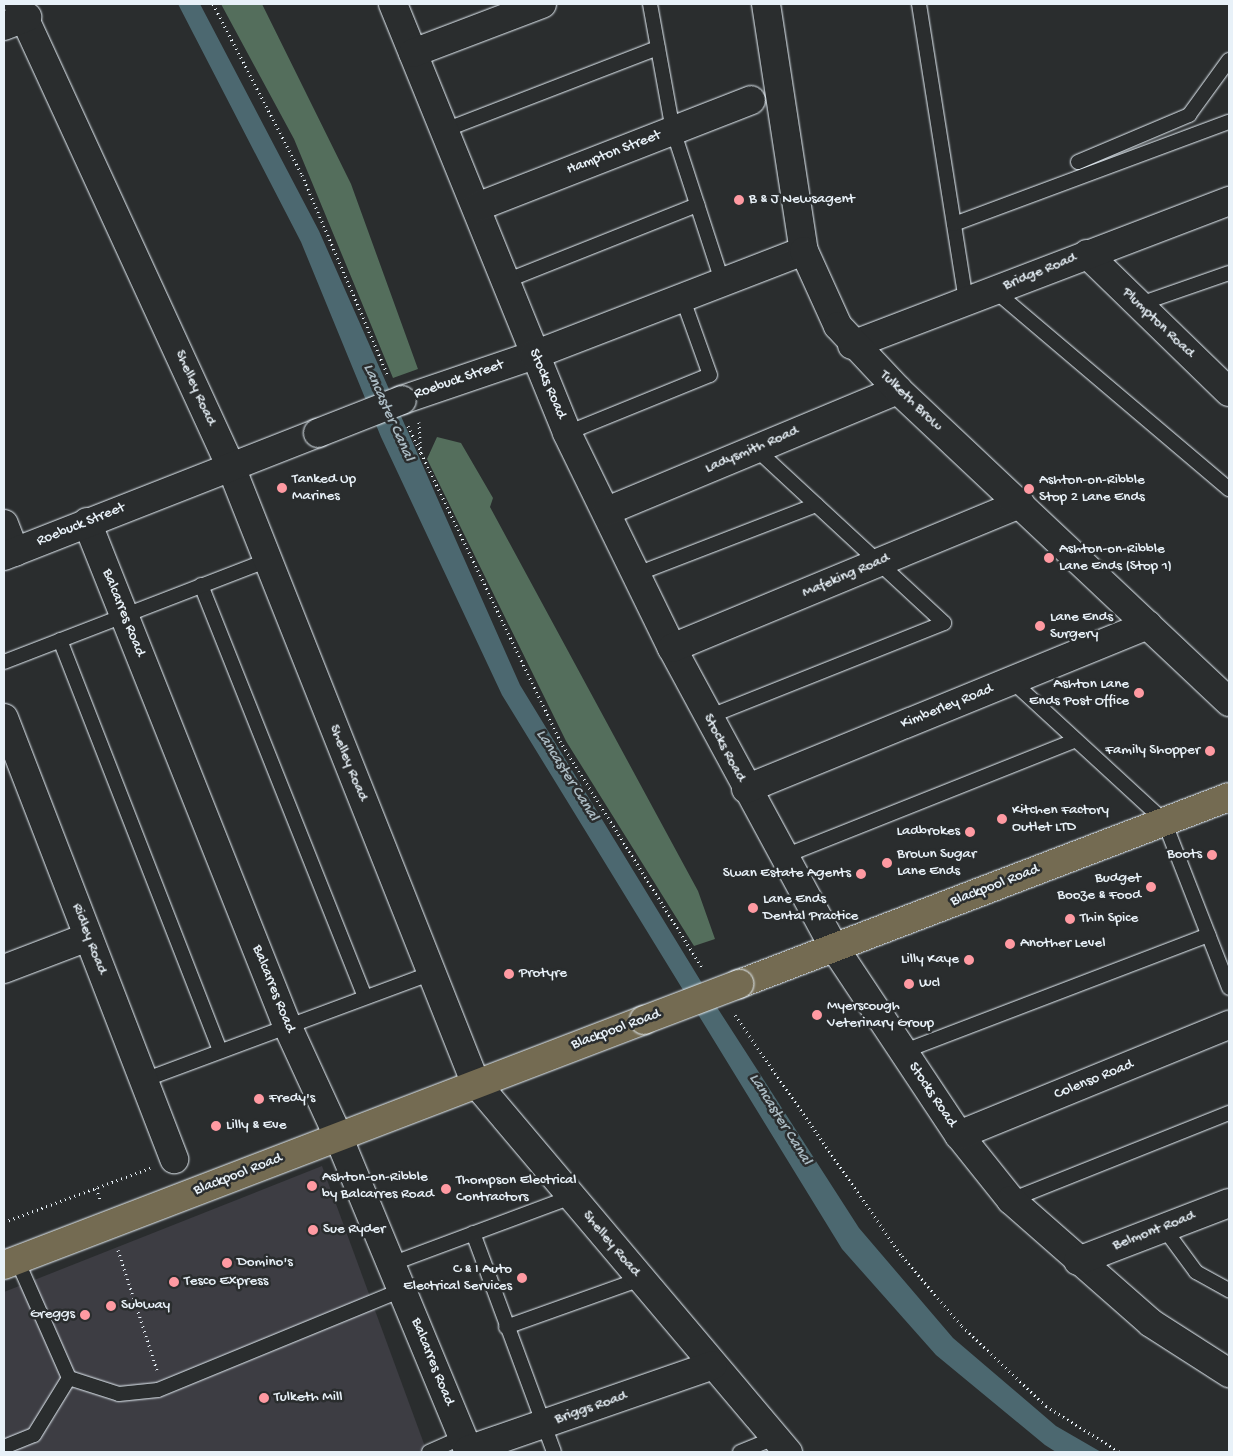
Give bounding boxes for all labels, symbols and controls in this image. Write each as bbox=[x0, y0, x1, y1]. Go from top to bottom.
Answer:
street label: Hampton Street bbox=[564, 127, 664, 179]
place label: B & J Newsagent bbox=[749, 191, 855, 209]
marker: B & J Newsagent bbox=[733, 194, 745, 206]
street label: Bridge Road bbox=[1001, 249, 1079, 295]
street label: Plumpton Road bbox=[1118, 284, 1198, 362]
street label: Stocks Road bbox=[524, 346, 570, 422]
street label: Shelley Road bbox=[170, 347, 220, 429]
street label: Roebuck Street bbox=[412, 356, 506, 404]
water label: Lancaster Canal bbox=[357, 361, 417, 465]
street label: Tulketh Brow bbox=[876, 367, 946, 435]
street label: Ladysmith Road bbox=[702, 422, 802, 478]
place label: Tanked Up Marines bbox=[292, 470, 356, 505]
place label: Ashton-on-Ribble Stop 2 Lane Ends bbox=[1039, 471, 1145, 506]
marker: Tanked Up Marines bbox=[276, 482, 288, 494]
marker: Ashton-on-Ribble Stop 2 Lane Ends bbox=[1023, 483, 1035, 495]
street label: Roebuck Street bbox=[34, 499, 128, 551]
place label: Ashton-on-Ribble Lane Ends (Stop 1) bbox=[1059, 540, 1172, 575]
street label: Mafeking Road bbox=[800, 550, 892, 602]
marker: Ashton-on-Ribble Lane Ends (Stop 1) bbox=[1043, 552, 1055, 564]
street label: Balcarres Road bbox=[97, 567, 149, 659]
place label: Lane Ends Surgery bbox=[1050, 608, 1113, 643]
marker: Lane Ends Surgery bbox=[1034, 620, 1046, 632]
place label: Ashton Lane Ends Post Office bbox=[1029, 675, 1129, 710]
street label: Kimberley Road bbox=[898, 680, 996, 734]
marker: Ashton Lane Ends Post Office bbox=[1133, 687, 1145, 699]
street label: Stocks Road bbox=[699, 711, 749, 785]
street label: Shelley Road bbox=[325, 722, 371, 804]
water label: Lancaster Canal bbox=[530, 727, 602, 825]
place label: Family Shopper bbox=[1105, 742, 1200, 760]
marker: Family Shopper bbox=[1204, 745, 1216, 757]
place label: Kitchen Factory Outlet LTD bbox=[1012, 801, 1109, 836]
marker: Kitchen Factory Outlet LTD bbox=[996, 813, 1008, 825]
place label: Ladbrokes bbox=[896, 823, 960, 841]
marker: Ladbrokes bbox=[964, 826, 976, 838]
place label: Brown Sugar Lane Ends bbox=[897, 845, 976, 880]
place label: Boots bbox=[1167, 846, 1202, 864]
marker: Boots bbox=[1206, 849, 1218, 861]
marker: Brown Sugar Lane Ends bbox=[881, 857, 893, 869]
street label: Blackpool Road bbox=[948, 861, 1042, 911]
place label: Swan Estate Agents bbox=[723, 865, 851, 883]
marker: Swan Estate Agents bbox=[855, 868, 867, 880]
place label: Budget Booze & Food bbox=[1057, 869, 1141, 904]
marker: Budget Booze & Food bbox=[1145, 881, 1157, 893]
place label: Lane Ends Dental Practice bbox=[763, 890, 858, 925]
street label: Ridley Road bbox=[67, 901, 111, 977]
marker: Lane Ends Dental Practice bbox=[747, 902, 759, 914]
place label: Thin Spice bbox=[1080, 910, 1138, 928]
marker: Thin Spice bbox=[1064, 913, 1076, 925]
place label: Another Level bbox=[1020, 935, 1105, 953]
marker: Another Level bbox=[1004, 938, 1016, 950]
street label: Balcarres Road bbox=[247, 943, 299, 1035]
place label: Lilly Kaye bbox=[901, 951, 959, 969]
marker: Lilly Kaye bbox=[963, 954, 975, 966]
place label: Protyre bbox=[519, 965, 567, 983]
marker: Protyre bbox=[503, 968, 515, 980]
place label: Wcl bbox=[919, 975, 940, 993]
marker: Wcl bbox=[903, 978, 915, 990]
place label: Myerscough Veterinary Group bbox=[827, 997, 934, 1032]
street label: Blackpool Road bbox=[569, 1006, 663, 1054]
marker: Myerscough Veterinary Group bbox=[811, 1009, 823, 1021]
street label: Colenso Road bbox=[1052, 1056, 1136, 1104]
street label: Stocks Road bbox=[904, 1059, 960, 1131]
water label: Lancaster Canal bbox=[743, 1071, 815, 1169]
place label: Fredy's bbox=[269, 1090, 315, 1108]
marker: Fredy's bbox=[253, 1093, 265, 1105]
place label: Lilly & Eve bbox=[226, 1117, 286, 1135]
marker: Lilly & Eve bbox=[210, 1120, 222, 1132]
street label: Blackpool Road bbox=[191, 1150, 285, 1200]
place label: Ashton-on-Ribble by Balcarres Road bbox=[322, 1168, 434, 1203]
place label: Thompson Electrical Contractors bbox=[456, 1171, 577, 1206]
marker: Ashton-on-Ribble by Balcarres Road bbox=[306, 1180, 318, 1192]
marker: Thompson Electrical Contractors bbox=[440, 1183, 452, 1195]
street label: Shelley Road bbox=[578, 1207, 644, 1281]
street label: Belmont Road bbox=[1110, 1207, 1198, 1255]
place label: Sue Ryder bbox=[323, 1221, 385, 1239]
marker: Sue Ryder bbox=[307, 1224, 319, 1236]
place label: Domino's bbox=[237, 1254, 293, 1272]
marker: Domino's bbox=[221, 1257, 233, 1269]
place label: C & I Auto Electrical Services bbox=[403, 1260, 512, 1295]
marker: C & I Auto Electrical Services bbox=[516, 1272, 528, 1284]
place label: Tesco Express bbox=[184, 1273, 268, 1291]
marker: Tesco Express bbox=[168, 1276, 180, 1288]
place label: Subway bbox=[121, 1297, 170, 1315]
marker: Subway bbox=[105, 1300, 117, 1312]
place label: Greggs bbox=[30, 1306, 75, 1324]
marker: Greggs bbox=[79, 1309, 91, 1321]
street label: Balcarres Road bbox=[406, 1316, 458, 1408]
street label: Briggs Road bbox=[553, 1387, 629, 1429]
place label: Tulketh Mill bbox=[274, 1389, 343, 1407]
marker: Tulketh Mill bbox=[258, 1392, 270, 1404]

